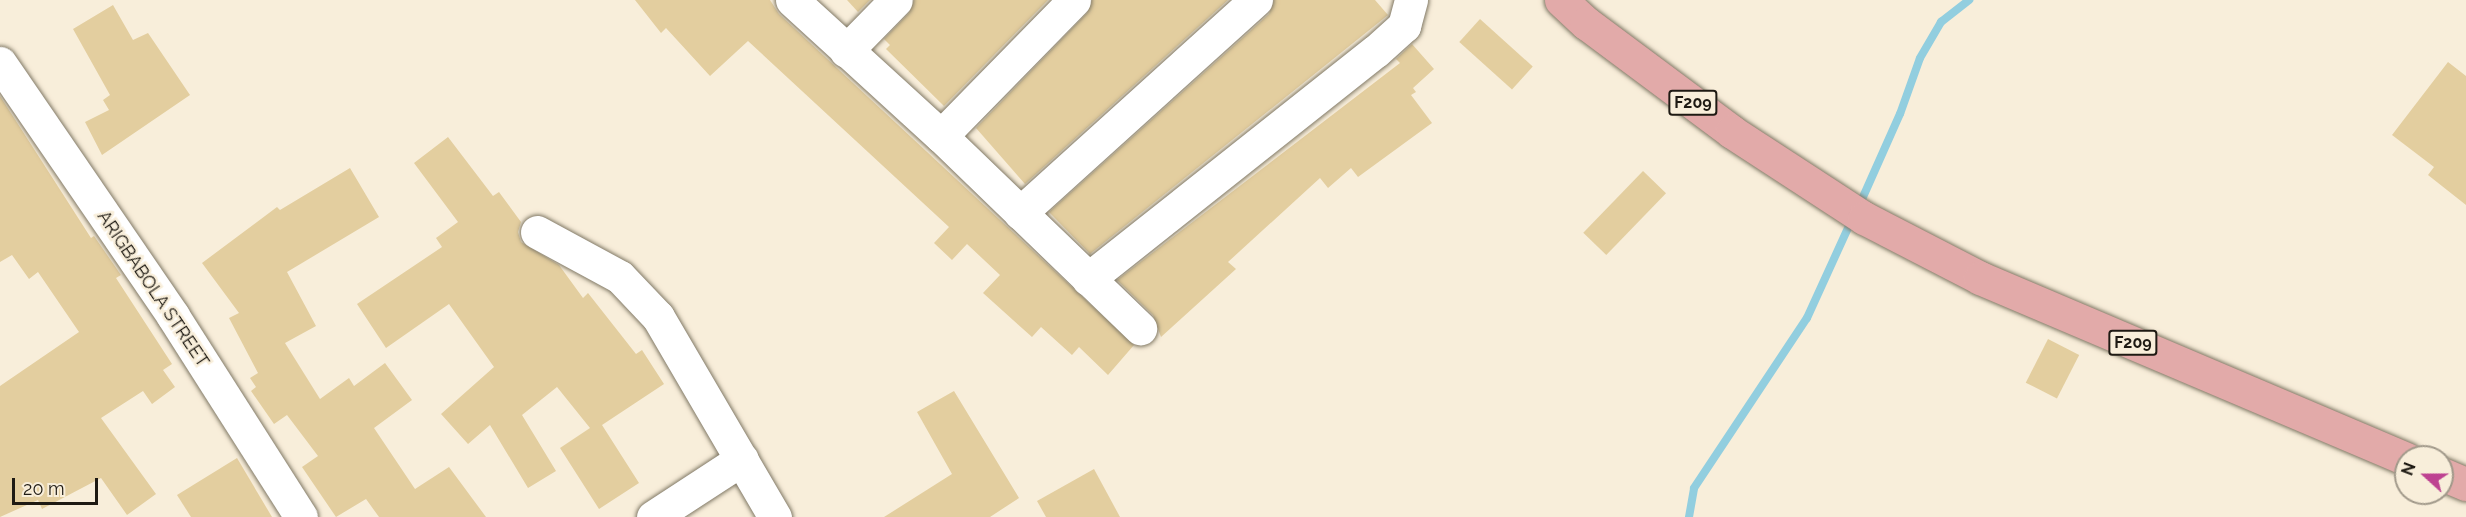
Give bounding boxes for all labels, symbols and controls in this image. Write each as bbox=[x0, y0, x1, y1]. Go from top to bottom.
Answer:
road number: F209 bbox=[1668, 90, 1718, 116]
street label: ARIGBABOLA STREET bbox=[92, 207, 214, 371]
road number: F209 bbox=[2108, 330, 2158, 356]
north arrow bbox=[2394, 445, 2454, 505]
text: N bbox=[2398, 460, 2420, 478]
scale bar bbox=[15, 466, 100, 504]
text: 20 m bbox=[23, 478, 65, 499]

